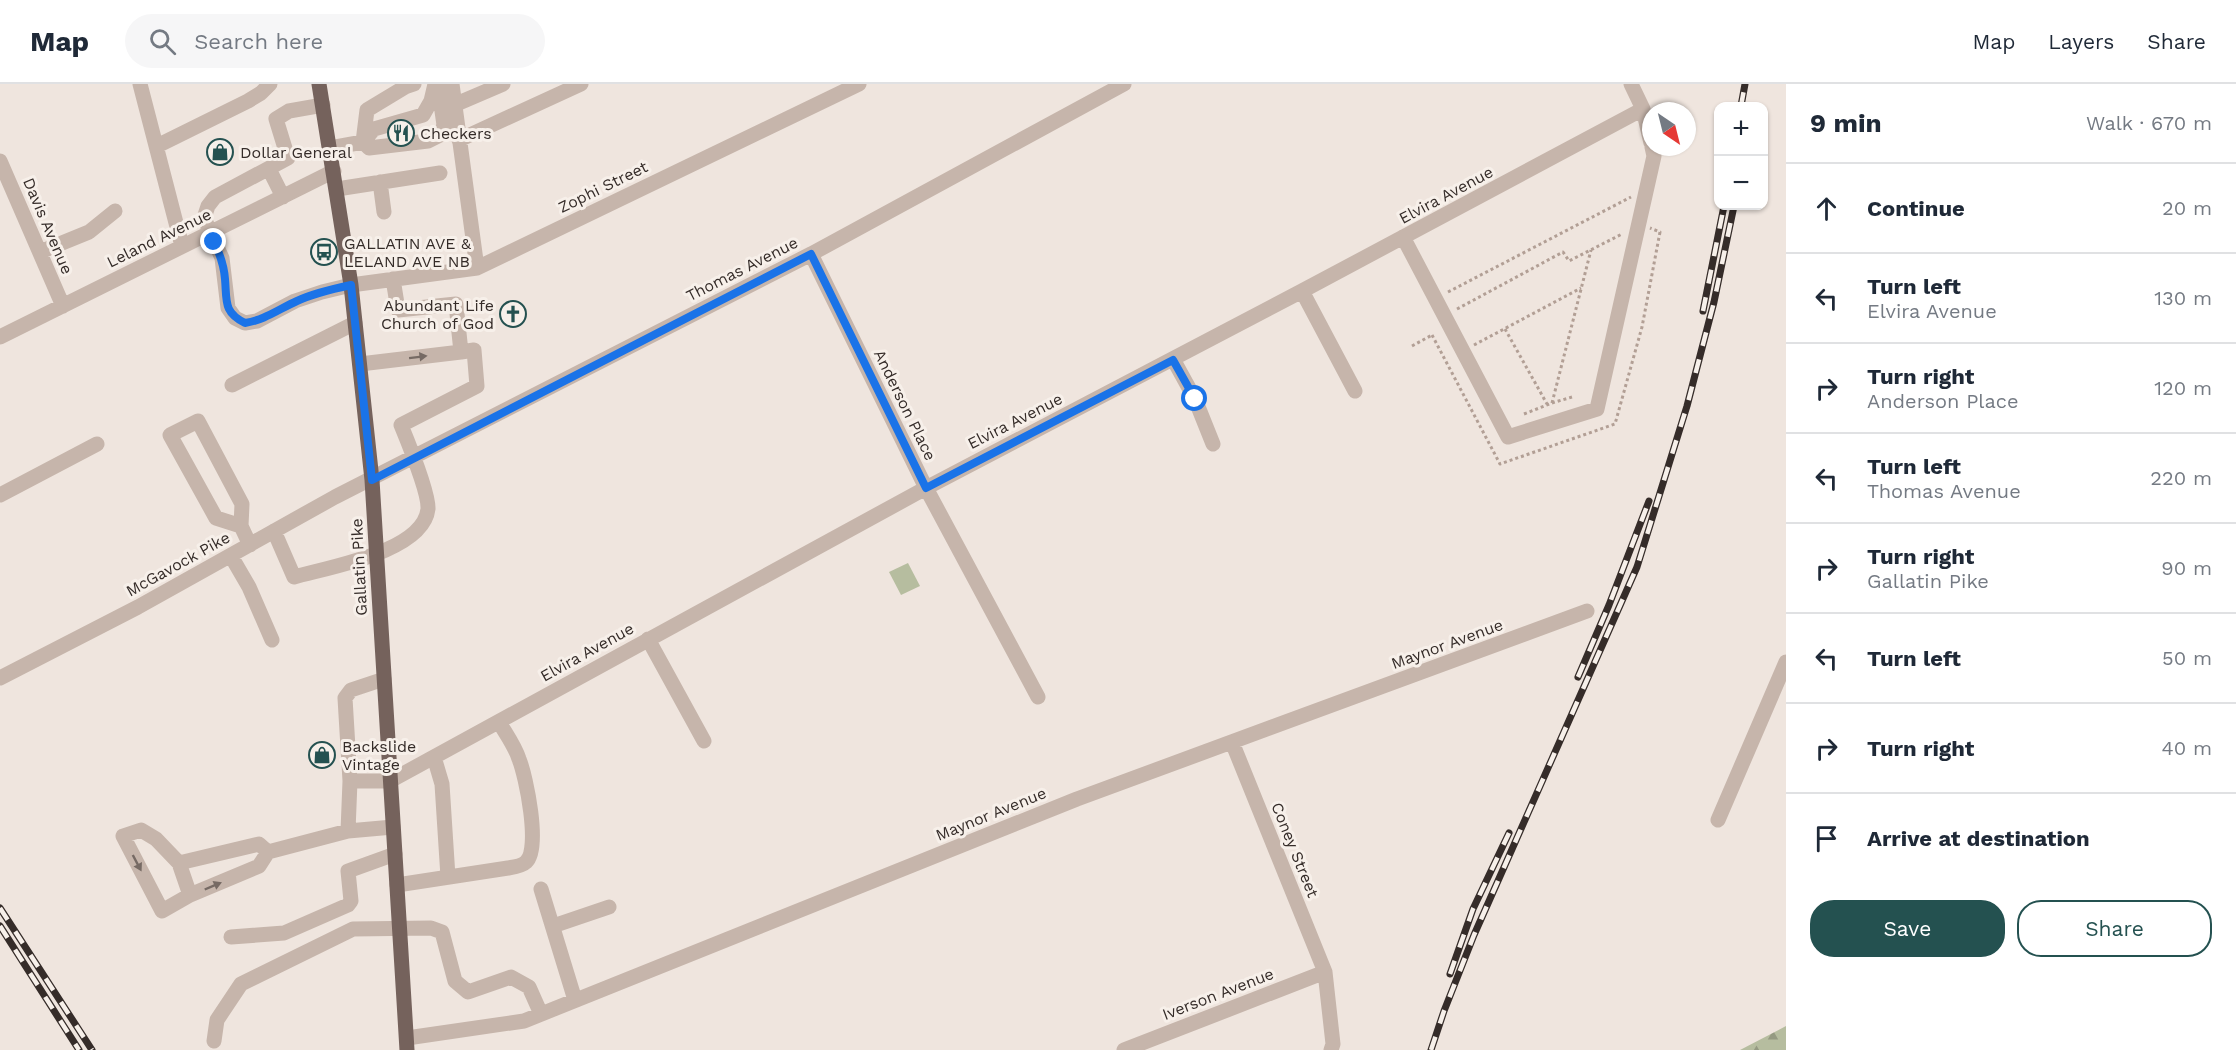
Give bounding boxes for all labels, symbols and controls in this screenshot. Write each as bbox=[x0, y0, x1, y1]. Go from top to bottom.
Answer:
search box bbox=[125, 14, 545, 68]
text: Map bbox=[30, 25, 89, 58]
icon: search bbox=[146, 25, 179, 58]
text: Search here bbox=[194, 29, 323, 54]
text: Map bbox=[1972, 29, 2015, 54]
text: Layers bbox=[2048, 29, 2114, 54]
text: Share bbox=[2147, 29, 2206, 54]
north arrow bbox=[1642, 102, 1696, 156]
map controls bbox=[1714, 102, 1768, 210]
button: + bbox=[1714, 102, 1768, 156]
text: 9 min bbox=[1810, 108, 1882, 138]
text: Walk · 670 m bbox=[2086, 111, 2212, 135]
restaurant icon: Checkers bbox=[386, 118, 416, 148]
place label: Checkers bbox=[420, 124, 492, 143]
shop icon: Dollar General bbox=[205, 137, 235, 167]
place label: Dollar General bbox=[240, 143, 352, 162]
button: − bbox=[1714, 156, 1768, 210]
street label: Zophi Street bbox=[555, 157, 651, 217]
street label: Elvira Avenue bbox=[1396, 162, 1496, 228]
street label: Davis Avenue bbox=[19, 175, 77, 277]
icon: ahead bbox=[1810, 192, 1843, 225]
text: Continue bbox=[1867, 196, 1965, 221]
text: 20 m bbox=[2162, 196, 2212, 220]
street label: Leland Avenue bbox=[104, 205, 214, 271]
route end bbox=[200, 228, 226, 254]
street label: Thomas Avenue bbox=[683, 233, 801, 305]
place label: GALLATIN AVE & LELAND AVE NB bbox=[344, 234, 472, 271]
bus stop icon: GALLATIN AVE & LELAND AVE NB bbox=[309, 237, 339, 267]
text: Turn left bbox=[1867, 274, 1961, 299]
icon: left bbox=[1810, 282, 1843, 315]
text: 130 m bbox=[2154, 286, 2212, 310]
place label: Abundant Life Church of God bbox=[381, 296, 494, 333]
church icon: Abundant Life Church of God bbox=[498, 299, 528, 329]
text: Elvira Avenue bbox=[1867, 299, 1997, 323]
street label: Anderson Place bbox=[870, 346, 940, 464]
one-way arrow bbox=[409, 353, 428, 362]
text: Turn right bbox=[1867, 364, 1974, 389]
icon: right bbox=[1810, 372, 1843, 405]
text: 120 m bbox=[2154, 376, 2212, 400]
route start bbox=[1181, 385, 1207, 411]
street label: Elvira Avenue bbox=[964, 389, 1066, 453]
text: Anderson Place bbox=[1867, 389, 2019, 413]
text: Turn left bbox=[1867, 454, 1961, 479]
icon: left bbox=[1810, 462, 1843, 495]
text: 220 m bbox=[2150, 466, 2212, 490]
text: Thomas Avenue bbox=[1867, 479, 2021, 503]
street label: Gallatin Pike bbox=[347, 518, 371, 616]
street label: McGavock Pike bbox=[123, 528, 233, 600]
text: Turn right bbox=[1867, 544, 1974, 569]
icon: right bbox=[1810, 552, 1843, 585]
text: 90 m bbox=[2161, 556, 2212, 580]
text: Gallatin Pike bbox=[1867, 569, 1989, 593]
street label: Maynor Avenue bbox=[1389, 615, 1505, 673]
street label: Elvira Avenue bbox=[537, 619, 637, 685]
icon: left bbox=[1810, 642, 1843, 675]
text: Turn left bbox=[1867, 646, 1961, 671]
text: 50 m bbox=[2162, 646, 2212, 670]
icon: right bbox=[1810, 732, 1843, 765]
text: Turn right bbox=[1867, 736, 1974, 761]
text: 40 m bbox=[2161, 736, 2212, 760]
place label: Backslide Vintage bbox=[342, 737, 416, 774]
shop icon: Backslide Vintage bbox=[307, 740, 337, 770]
street label: Maynor Avenue bbox=[933, 783, 1049, 845]
street label: Coney Street bbox=[1267, 800, 1323, 901]
icon: arrive bbox=[1810, 822, 1843, 855]
text: Arrive at destination bbox=[1867, 826, 2090, 851]
one-way arrow bbox=[132, 855, 142, 872]
one-way arrow bbox=[204, 881, 222, 890]
button: Save bbox=[1810, 900, 2005, 957]
button: Share bbox=[2017, 900, 2212, 957]
street label: Iverson Avenue bbox=[1160, 964, 1276, 1024]

